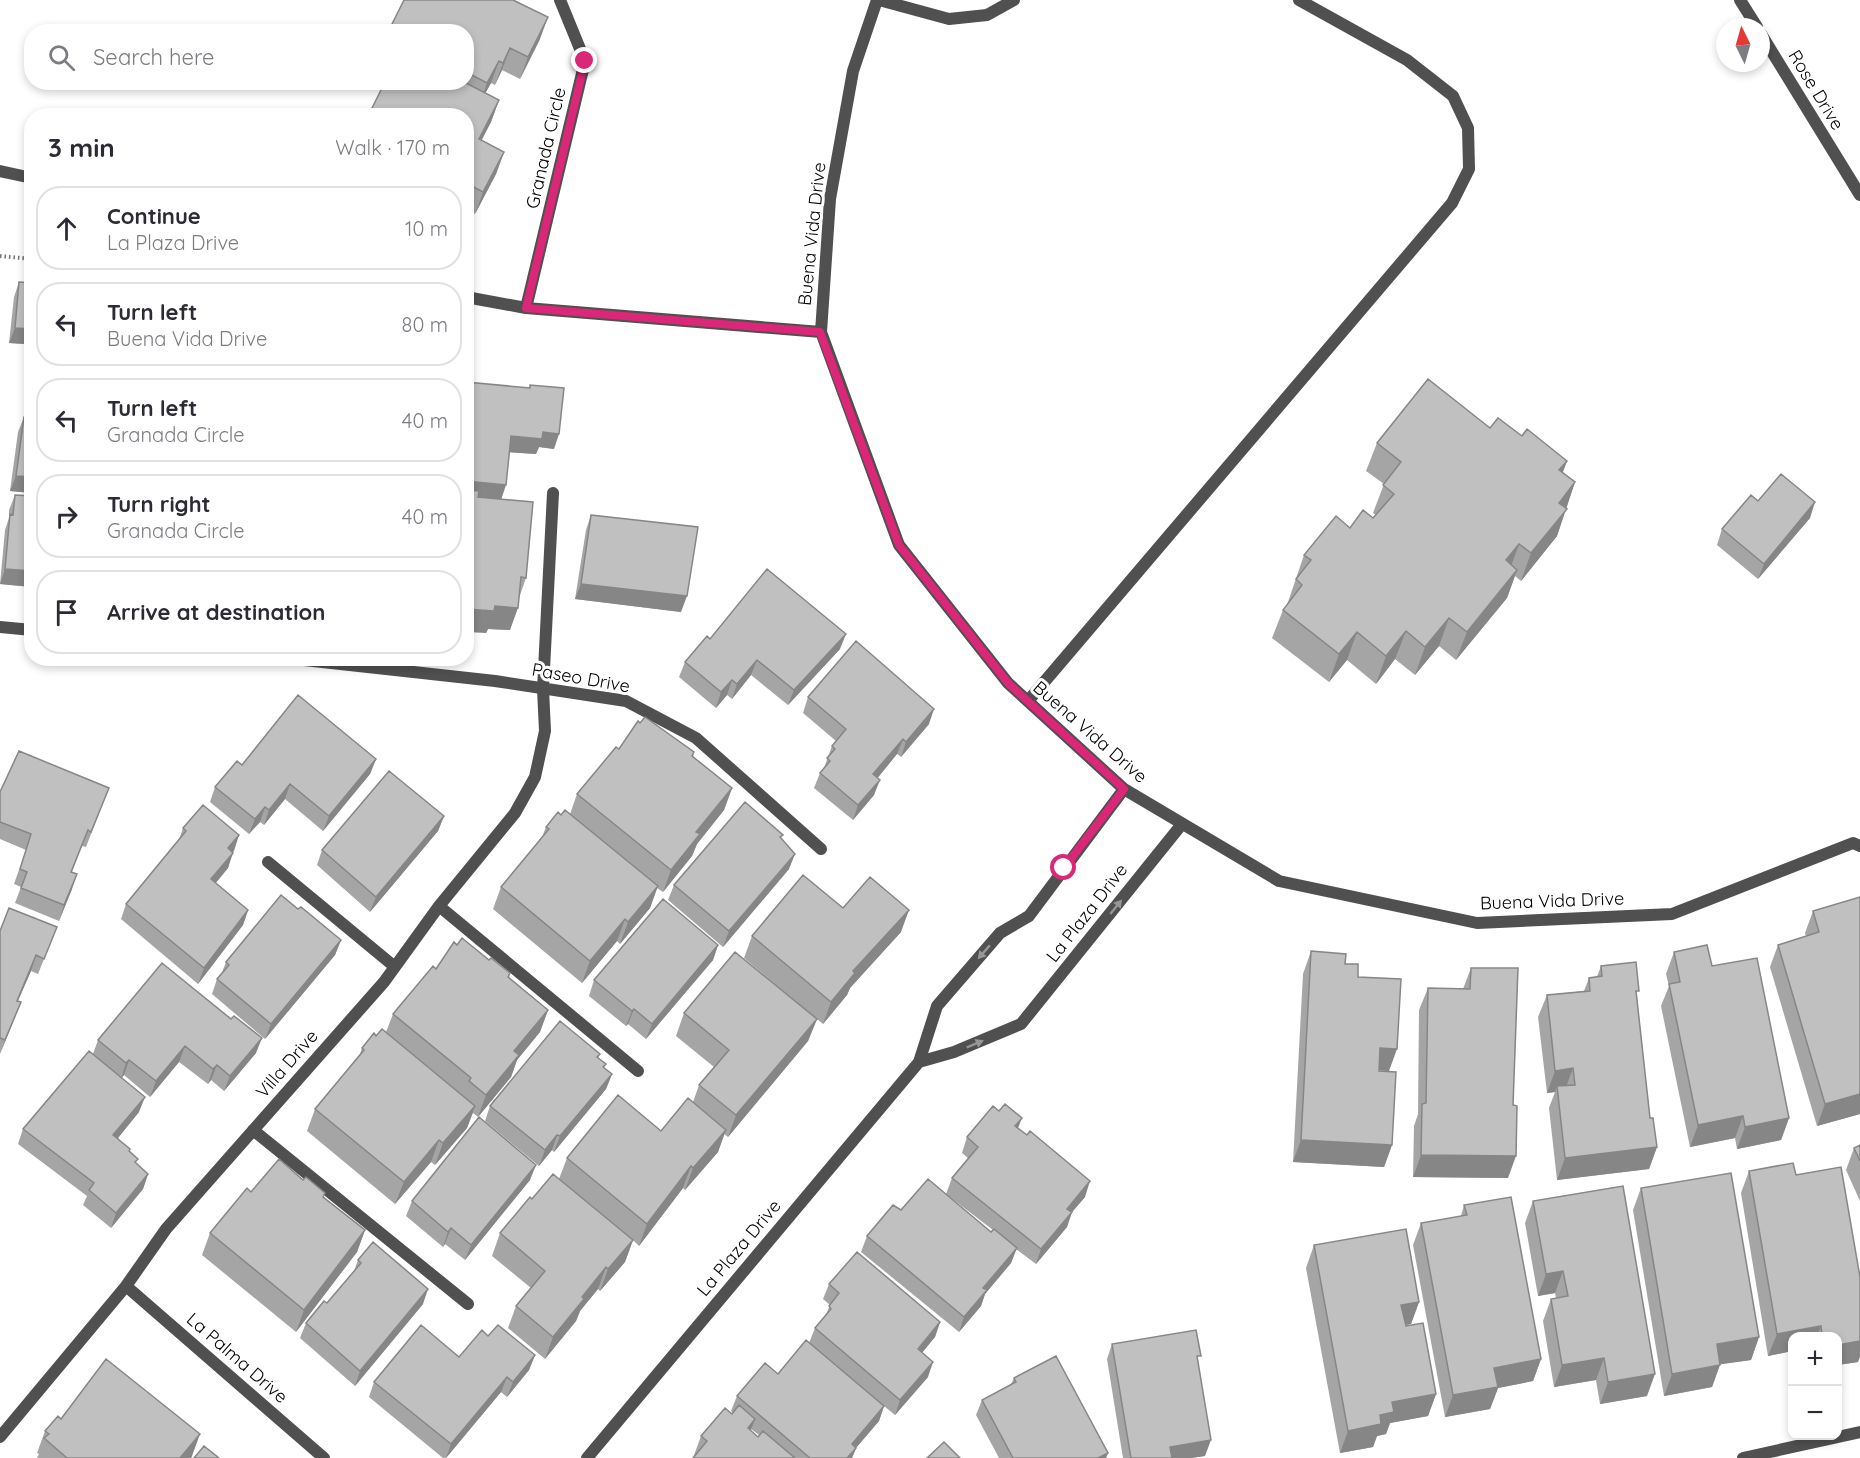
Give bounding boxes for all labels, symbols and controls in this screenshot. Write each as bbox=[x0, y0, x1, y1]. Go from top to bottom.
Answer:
north arrow bbox=[1716, 18, 1770, 72]
search box bbox=[24, 24, 474, 90]
icon: search bbox=[45, 41, 78, 74]
text: Search here bbox=[93, 43, 214, 71]
street label: Rose Drive bbox=[1783, 45, 1849, 134]
route end bbox=[571, 47, 597, 73]
street label: Granada Circle bbox=[520, 85, 571, 211]
text: 3 min bbox=[48, 131, 115, 164]
text: Walk · 170 m bbox=[335, 135, 450, 160]
street label: Buena Vida Drive bbox=[793, 161, 830, 307]
text: Continue bbox=[107, 202, 201, 230]
icon: ahead bbox=[50, 212, 83, 245]
text: 10 m bbox=[405, 216, 448, 241]
text: La Plaza Drive bbox=[107, 230, 239, 255]
text: Turn left bbox=[107, 298, 197, 326]
icon: left bbox=[50, 308, 83, 341]
text: 80 m bbox=[402, 312, 448, 337]
text: Buena Vida Drive bbox=[107, 326, 267, 351]
text: Turn left bbox=[107, 394, 197, 422]
icon: left bbox=[50, 404, 83, 437]
text: 40 m bbox=[402, 408, 448, 433]
text: Granada Circle bbox=[107, 422, 245, 447]
text: Turn right bbox=[107, 490, 211, 518]
icon: right bbox=[50, 500, 83, 533]
text: 40 m bbox=[402, 504, 448, 529]
text: Granada Circle bbox=[107, 518, 245, 543]
icon: arrive bbox=[50, 596, 83, 629]
text: Arrive at destination bbox=[107, 598, 325, 626]
street label: Paseo Drive bbox=[530, 658, 632, 697]
street label: Buena Vida Drive bbox=[1028, 676, 1152, 788]
route start bbox=[1050, 854, 1076, 880]
street label: La Plaza Drive bbox=[1041, 859, 1132, 967]
street label: Buena Vida Drive bbox=[1480, 886, 1624, 915]
one-way arrow bbox=[1109, 899, 1122, 915]
one-way arrow bbox=[978, 944, 991, 959]
street label: Villa Drive bbox=[251, 1025, 323, 1103]
one-way arrow bbox=[966, 1039, 984, 1048]
street label: La Plaza Drive bbox=[692, 1195, 786, 1301]
street label: La Palma Drive bbox=[182, 1307, 293, 1408]
map controls bbox=[1788, 1332, 1842, 1440]
button: + bbox=[1788, 1332, 1842, 1386]
button: − bbox=[1788, 1386, 1842, 1440]

